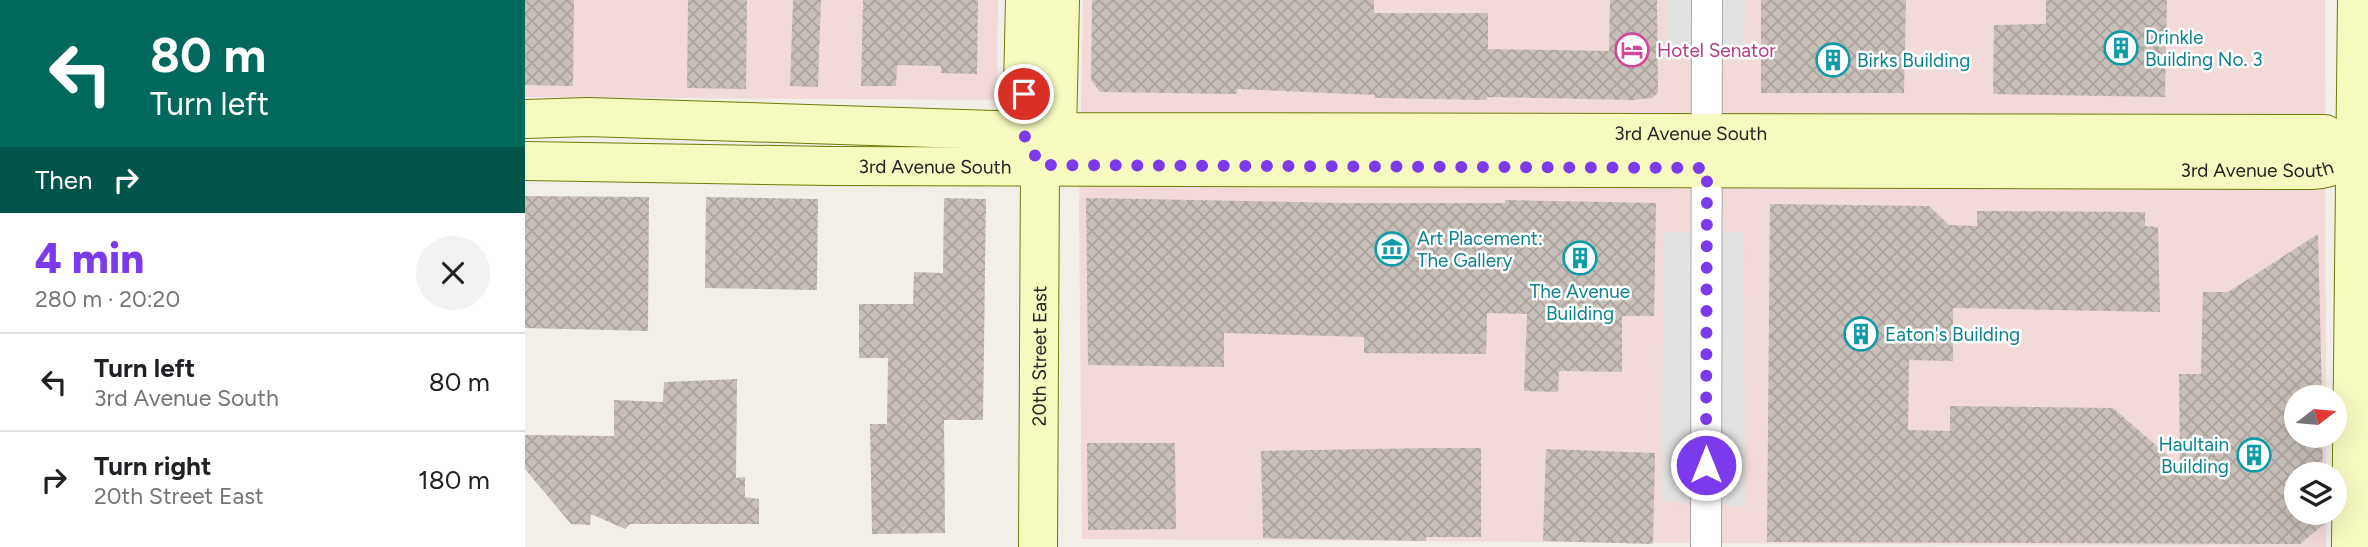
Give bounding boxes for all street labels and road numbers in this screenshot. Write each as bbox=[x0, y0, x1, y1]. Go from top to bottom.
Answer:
street label: 3rd Avenue South bbox=[1614, 122, 1767, 145]
street label: 3rd Avenue South bbox=[859, 155, 1011, 178]
street label: 3rd Avenue South bbox=[2181, 155, 2336, 182]
street label: 20th Street East bbox=[1028, 286, 1051, 426]

